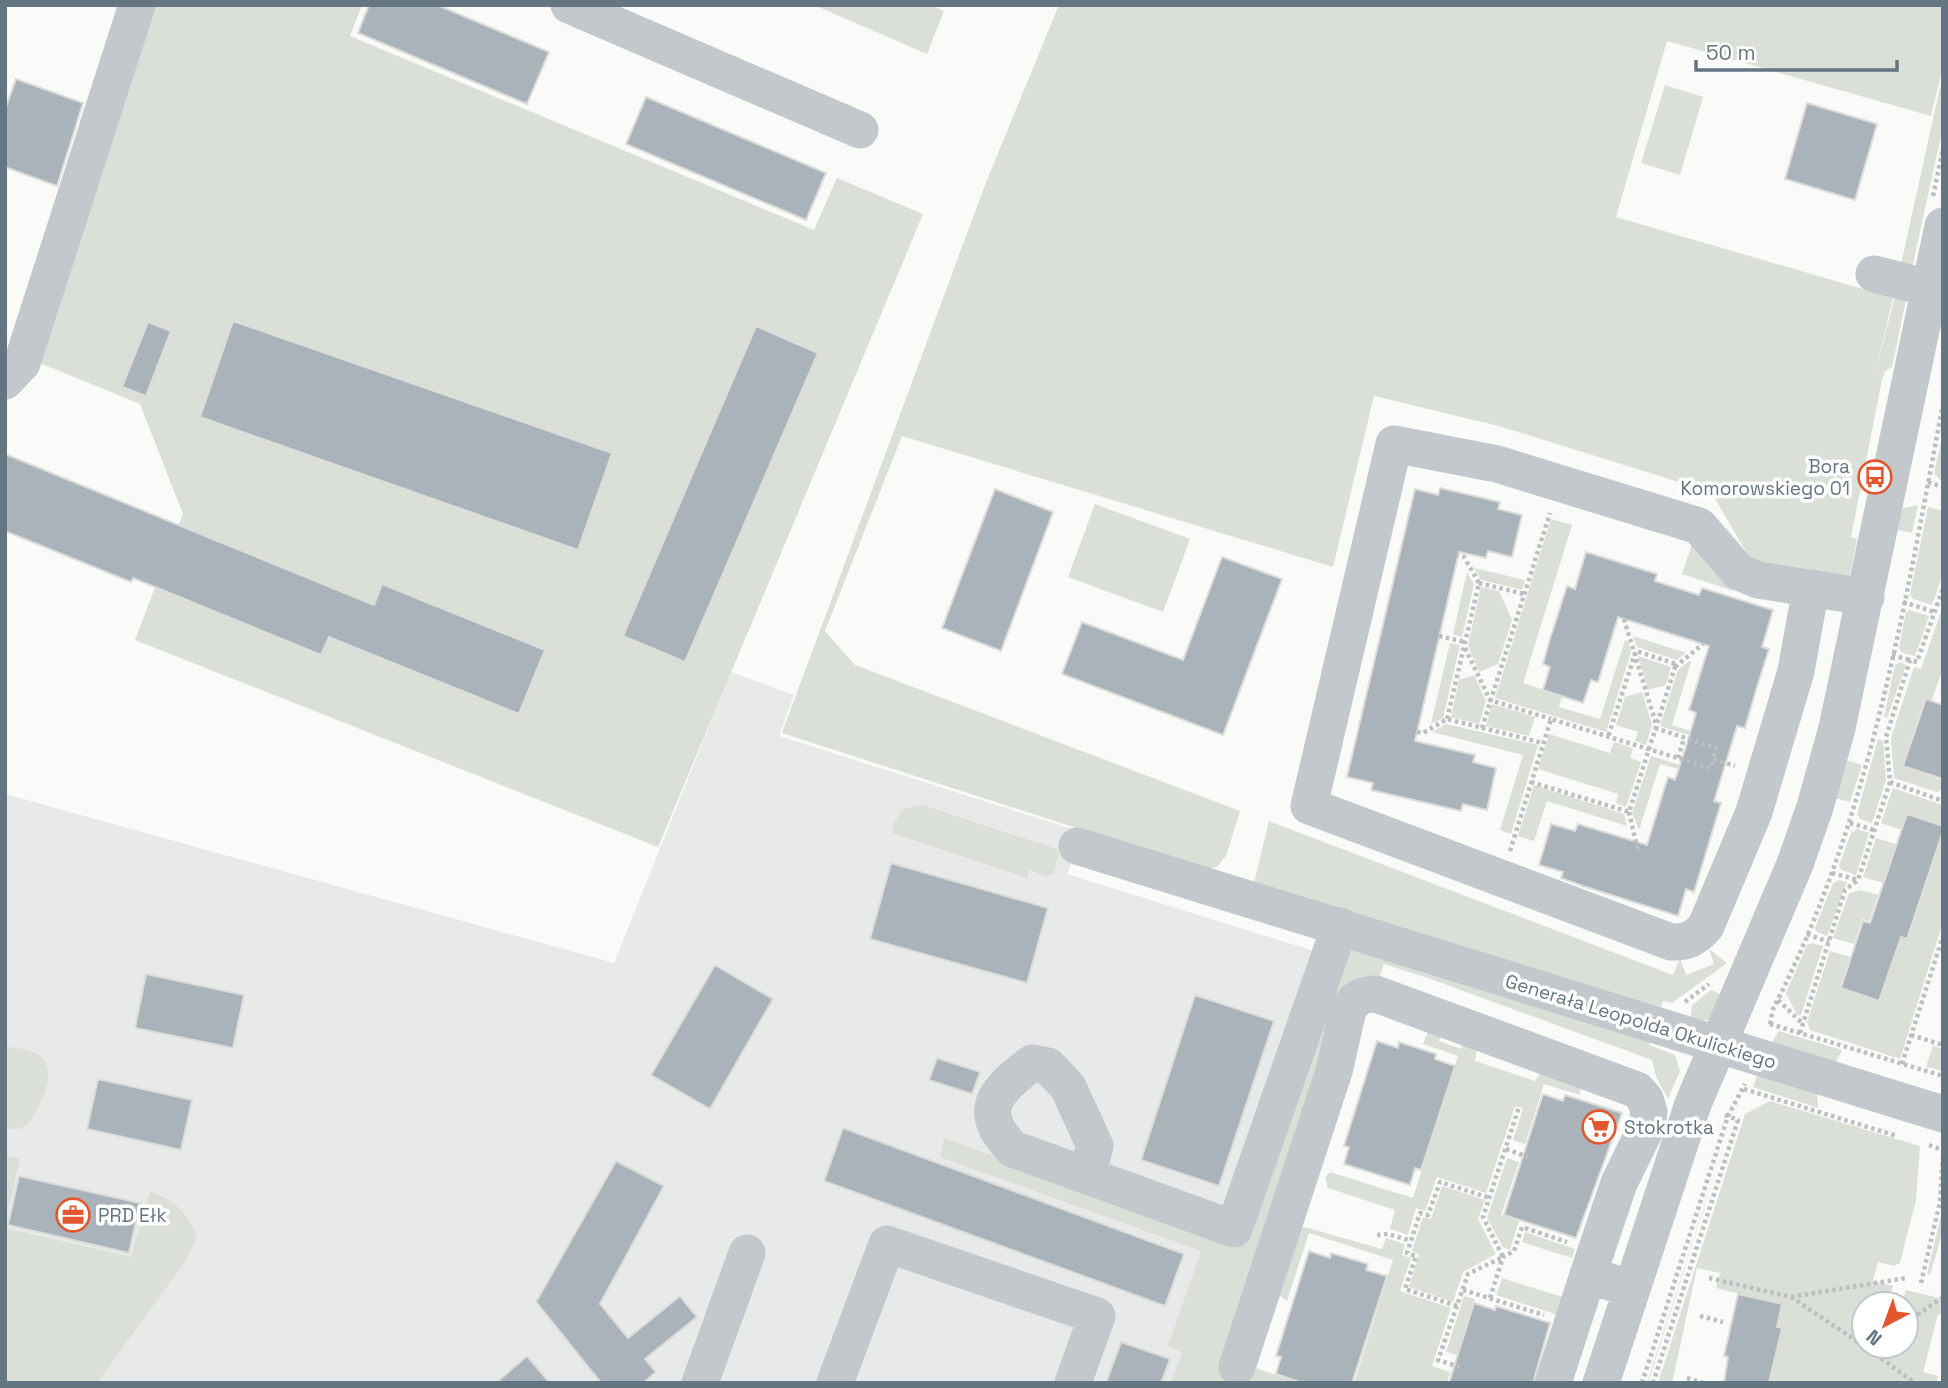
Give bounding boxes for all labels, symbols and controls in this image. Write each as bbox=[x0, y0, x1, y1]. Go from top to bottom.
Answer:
scale bar bbox=[1696, 28, 1897, 72]
text: 50 m bbox=[1706, 39, 1756, 66]
place label: Bora Komorowskiego 01 bbox=[1680, 454, 1850, 501]
bus stop icon: Bora Komorowskiego 01 bbox=[1856, 458, 1894, 496]
street label: Generała Leopolda Okulickiego bbox=[1502, 968, 1780, 1075]
supermarket icon: Stokrotka bbox=[1580, 1108, 1618, 1146]
place label: Stokrotka bbox=[1624, 1115, 1714, 1140]
office icon: PRD Ełk bbox=[54, 1196, 92, 1234]
place label: PRD Ełk bbox=[98, 1203, 167, 1228]
north arrow bbox=[1850, 1290, 1920, 1360]
text: N bbox=[1861, 1324, 1887, 1351]

